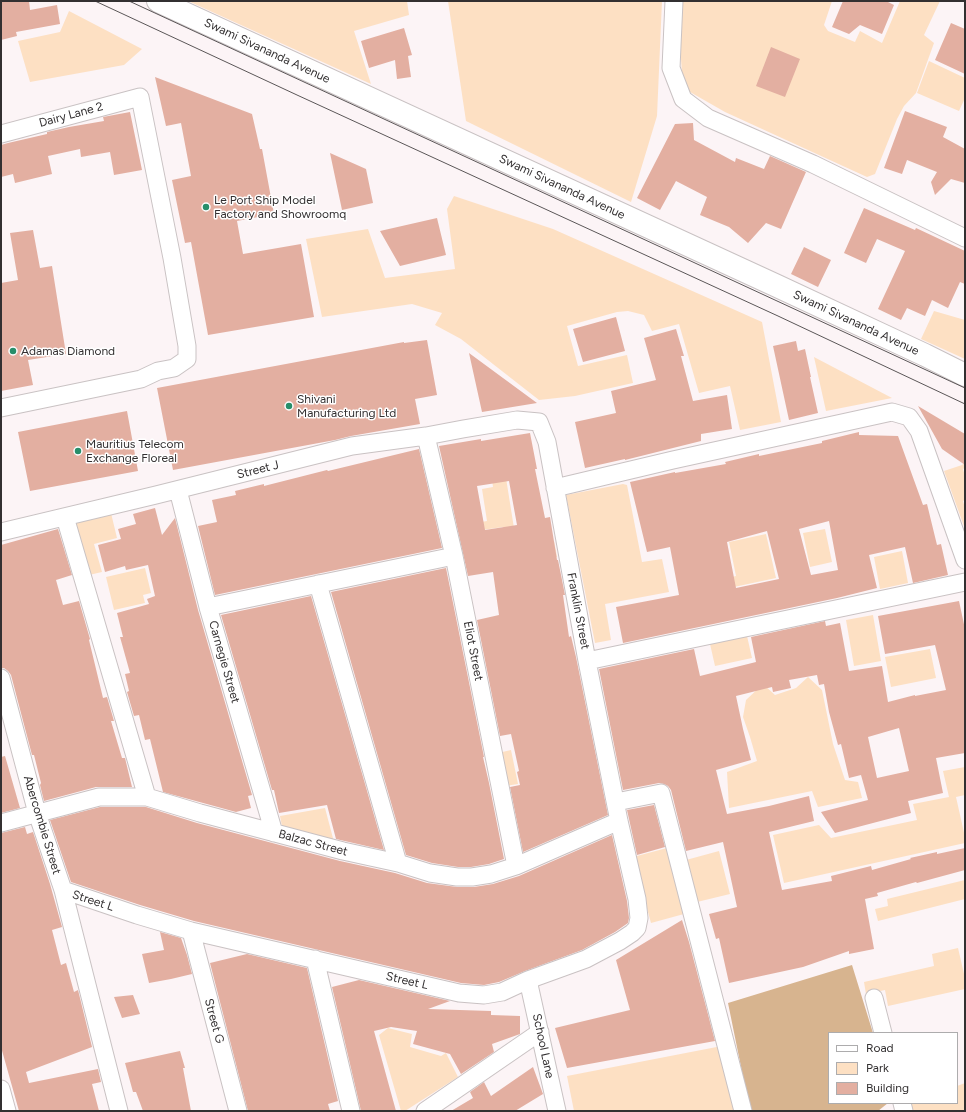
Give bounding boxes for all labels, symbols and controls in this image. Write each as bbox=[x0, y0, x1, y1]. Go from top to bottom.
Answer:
street label: Swami Sivananda Avenue bbox=[202, 15, 332, 87]
street label: Dairy Lane 2 bbox=[37, 100, 105, 130]
street label: Swami Sivananda Avenue bbox=[497, 151, 627, 223]
place label: Le Port Ship Model Factory and Showroomq bbox=[214, 193, 346, 221]
marker: Le Port Ship Model Factory and Showroomq bbox=[201, 202, 211, 212]
street label: Swami Sivananda Avenue bbox=[791, 287, 921, 359]
place label: Adamas Diamond bbox=[21, 344, 115, 358]
marker: Adamas Diamond bbox=[8, 346, 18, 356]
place label: Shivani Manufacturing Ltd bbox=[297, 392, 396, 420]
marker: Shivani Manufacturing Ltd bbox=[284, 401, 294, 411]
place label: Mauritius Telecom Exchange Floreal bbox=[86, 437, 184, 465]
marker: Mauritius Telecom Exchange Floreal bbox=[73, 446, 83, 456]
street label: Street J bbox=[236, 458, 280, 482]
street label: Franklin Street bbox=[564, 571, 592, 651]
street label: Carnegie Street bbox=[205, 619, 243, 705]
street label: Eliot Street bbox=[460, 620, 486, 682]
street label: Abercombie Street bbox=[20, 774, 64, 876]
street label: Balzac Street bbox=[277, 827, 349, 859]
street label: Street L bbox=[70, 888, 116, 914]
street label: Street L bbox=[385, 969, 429, 993]
street label: Street G bbox=[201, 997, 227, 1045]
street label: School Lane bbox=[529, 1012, 557, 1080]
legend bbox=[828, 1032, 958, 1104]
text: Road bbox=[866, 1041, 894, 1055]
text: Park bbox=[866, 1061, 889, 1075]
text: Building bbox=[866, 1081, 909, 1095]

